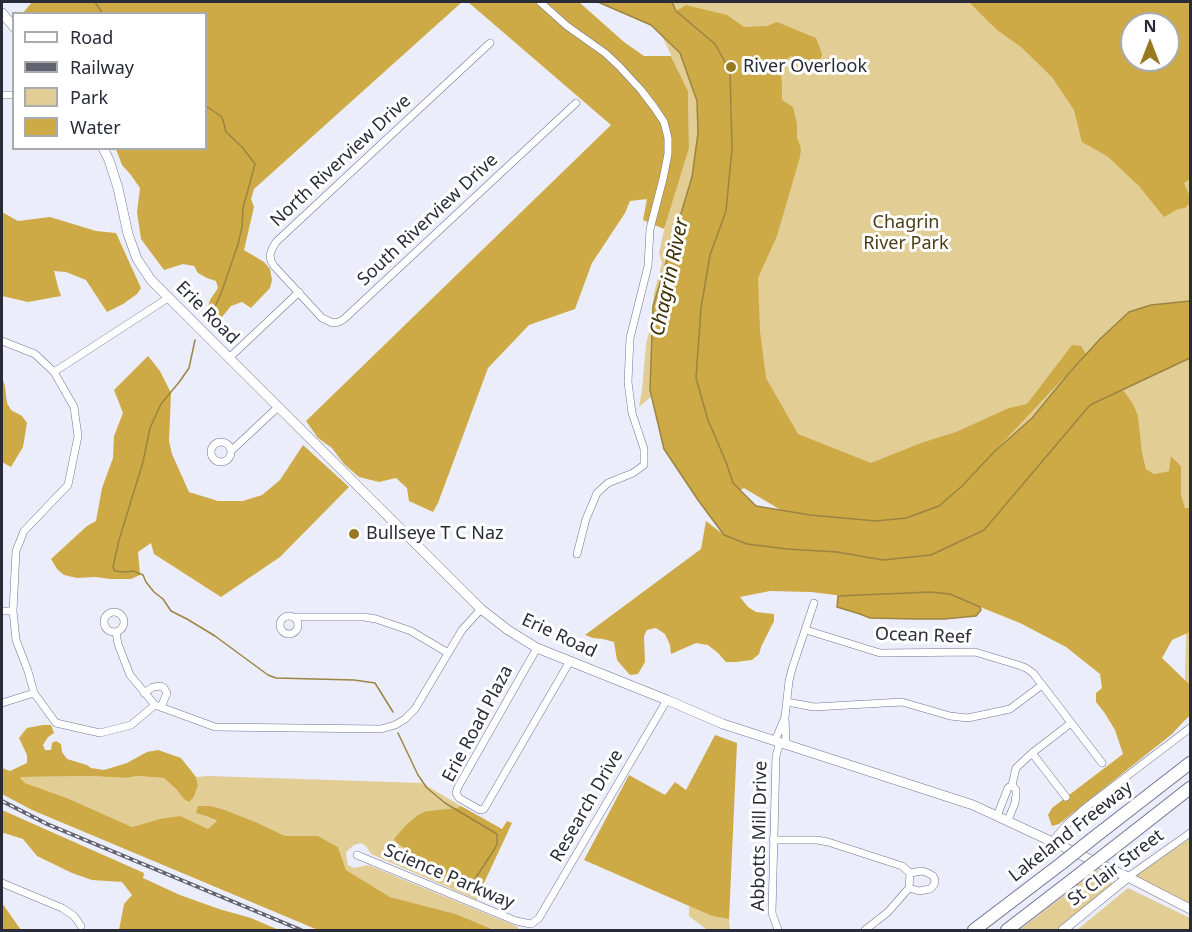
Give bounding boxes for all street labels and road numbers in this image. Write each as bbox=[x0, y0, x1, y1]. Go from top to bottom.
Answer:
street label: North Riverview Drive bbox=[266, 90, 416, 232]
street label: South Riverview Drive bbox=[353, 149, 503, 291]
street label: Erie Road bbox=[171, 277, 243, 349]
street label: Erie Road bbox=[518, 609, 600, 663]
street label: Ocean Reef bbox=[874, 624, 972, 648]
street label: Erie Road Plaza bbox=[438, 662, 518, 786]
street label: Research Drive bbox=[546, 746, 628, 866]
street label: Abbotts Mill Drive bbox=[748, 761, 772, 911]
street label: Lakeland Freeway bbox=[1005, 777, 1137, 887]
street label: St Clair Street bbox=[1064, 825, 1168, 911]
street label: Science Parkway bbox=[381, 840, 517, 914]

